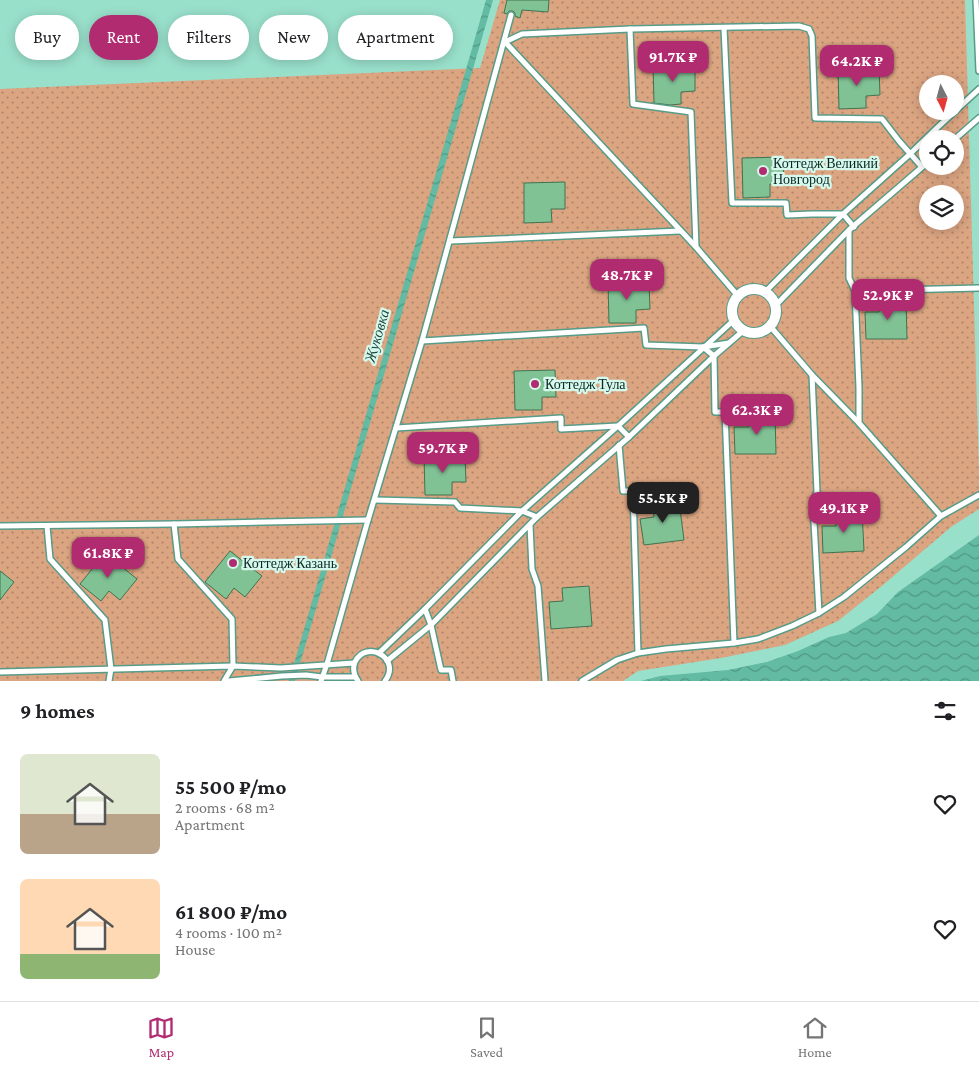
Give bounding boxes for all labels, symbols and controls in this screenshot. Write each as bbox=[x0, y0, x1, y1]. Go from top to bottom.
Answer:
chip: Buy bbox=[15, 15, 79, 60]
chip: Rent bbox=[89, 15, 158, 60]
chip: Filters bbox=[168, 15, 249, 60]
chip: New bbox=[259, 15, 328, 60]
chip: Apartment bbox=[338, 15, 453, 60]
pin: 91.7K ₽ bbox=[627, 41, 719, 83]
pin: 64.2K ₽ bbox=[811, 44, 903, 87]
text: 91.7K ₽ bbox=[649, 48, 697, 65]
text: 64.2K ₽ bbox=[831, 52, 883, 69]
north arrow bbox=[919, 75, 964, 120]
map controls bbox=[919, 75, 964, 230]
button: locate bbox=[919, 130, 964, 175]
place label: Коттедж Великий Новгород bbox=[773, 155, 878, 187]
marker: Коттедж Великий Новгород bbox=[757, 165, 769, 177]
button: layers bbox=[919, 185, 964, 230]
pin: 48.7K ₽ bbox=[581, 258, 673, 301]
text: 48.7K ₽ bbox=[601, 266, 653, 283]
pin: 52.9K ₽ bbox=[842, 278, 934, 321]
text: 52.9K ₽ bbox=[863, 286, 913, 303]
water label: Жуковка bbox=[362, 308, 392, 365]
place label: Коттедж Тула bbox=[545, 376, 626, 392]
marker: Коттедж Тула bbox=[529, 378, 541, 390]
pin: 62.3K ₽ bbox=[711, 394, 803, 436]
text: 62.3K ₽ bbox=[732, 401, 782, 418]
pin: 59.7K ₽ bbox=[397, 432, 489, 474]
text: 59.7K ₽ bbox=[418, 439, 468, 456]
pin: 55.5K ₽ bbox=[617, 482, 709, 524]
text: 55.5K ₽ bbox=[638, 489, 688, 506]
pin: 49.1K ₽ bbox=[798, 492, 890, 534]
text: 49.1K ₽ bbox=[819, 499, 869, 516]
pin: 61.8K ₽ bbox=[62, 536, 154, 579]
text: 61.8K ₽ bbox=[83, 544, 133, 561]
place label: Коттедж Казань bbox=[243, 555, 337, 571]
marker: Коттедж Казань bbox=[227, 557, 239, 569]
icon: filters bbox=[931, 697, 959, 725]
text: 9 homes bbox=[20, 699, 95, 723]
icon: home bbox=[60, 774, 120, 834]
text: 55 500 ₽/mo bbox=[175, 775, 286, 799]
icon: heart bbox=[931, 790, 959, 818]
text: 2 rooms · 68 m² bbox=[175, 799, 275, 816]
text: Apartment bbox=[175, 816, 245, 833]
icon: home bbox=[60, 899, 120, 959]
text: 61 800 ₽/mo bbox=[175, 900, 287, 924]
icon: heart bbox=[931, 915, 959, 943]
text: 4 rooms · 100 m² bbox=[175, 924, 282, 941]
text: House bbox=[175, 941, 215, 958]
tab: Map bbox=[147, 1014, 175, 1060]
tab: Saved bbox=[470, 1014, 503, 1060]
tab: Home bbox=[798, 1014, 832, 1060]

